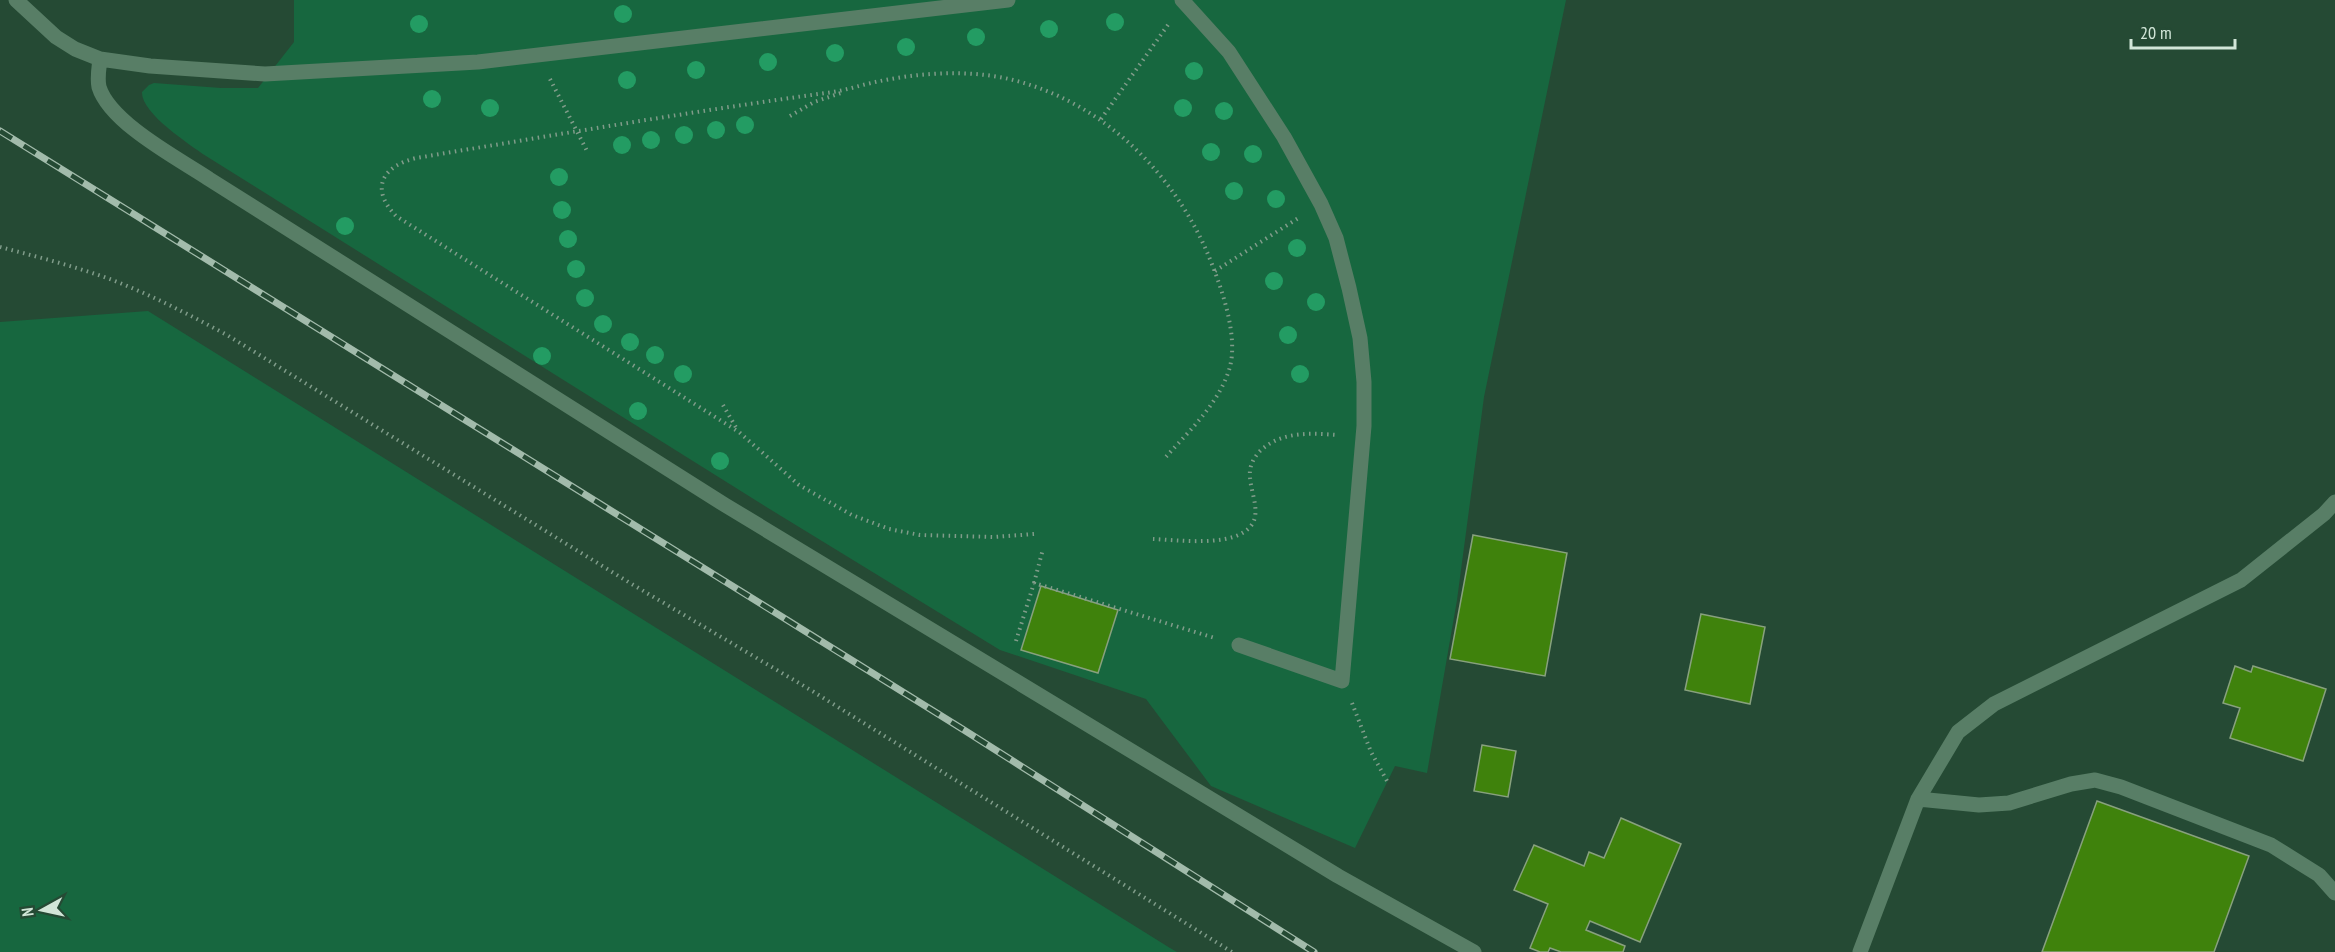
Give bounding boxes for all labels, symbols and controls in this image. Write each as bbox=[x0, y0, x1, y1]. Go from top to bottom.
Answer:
scale bar bbox=[2131, 12, 2234, 50]
text: 20 m bbox=[2140, 21, 2172, 44]
north arrow bbox=[12, 880, 72, 940]
text: N bbox=[17, 906, 38, 918]

